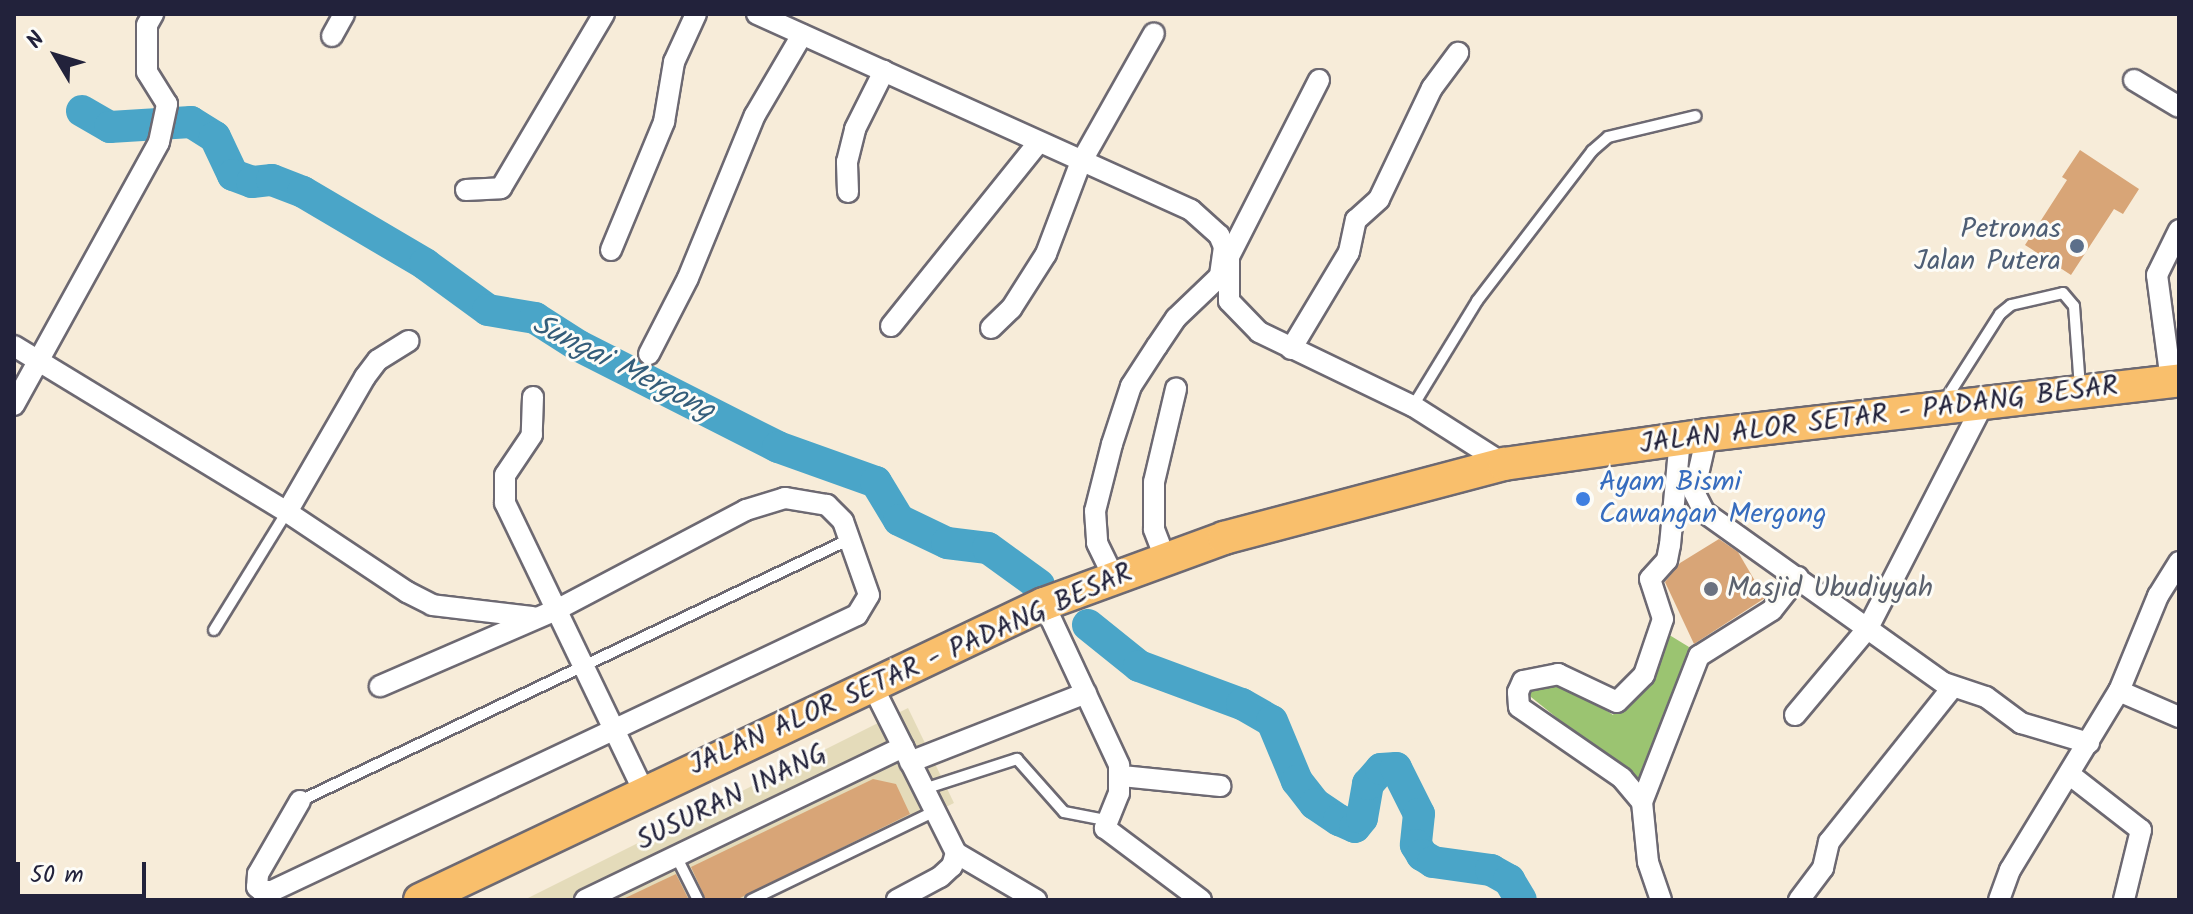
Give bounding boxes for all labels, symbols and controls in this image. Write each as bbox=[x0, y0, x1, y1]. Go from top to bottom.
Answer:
north arrow bbox=[16, 16, 96, 96]
text: N bbox=[19, 25, 55, 57]
place label: Petronas Jalan Putera bbox=[1914, 213, 2061, 279]
marker: Petronas Jalan Putera bbox=[2068, 237, 2086, 255]
water label: Sungai Mergong bbox=[526, 307, 720, 429]
street label: JALAN ALOR SETAR - PADANG BESAR bbox=[1638, 370, 2120, 462]
place label: Ayam Bismi Cawangan Mergong bbox=[1599, 466, 1827, 532]
marker: Ayam Bismi Cawangan Mergong bbox=[1574, 490, 1592, 508]
street label: JALAN ALOR SETAR - PADANG BESAR bbox=[684, 557, 1138, 783]
place label: Masjid Ubudiyyah bbox=[1727, 572, 1933, 606]
marker: Masjid Ubudiyyah bbox=[1702, 580, 1720, 598]
street label: SUSURAN INANG bbox=[631, 737, 833, 859]
scale bar bbox=[20, 846, 150, 896]
text: 50 m bbox=[30, 856, 84, 895]

